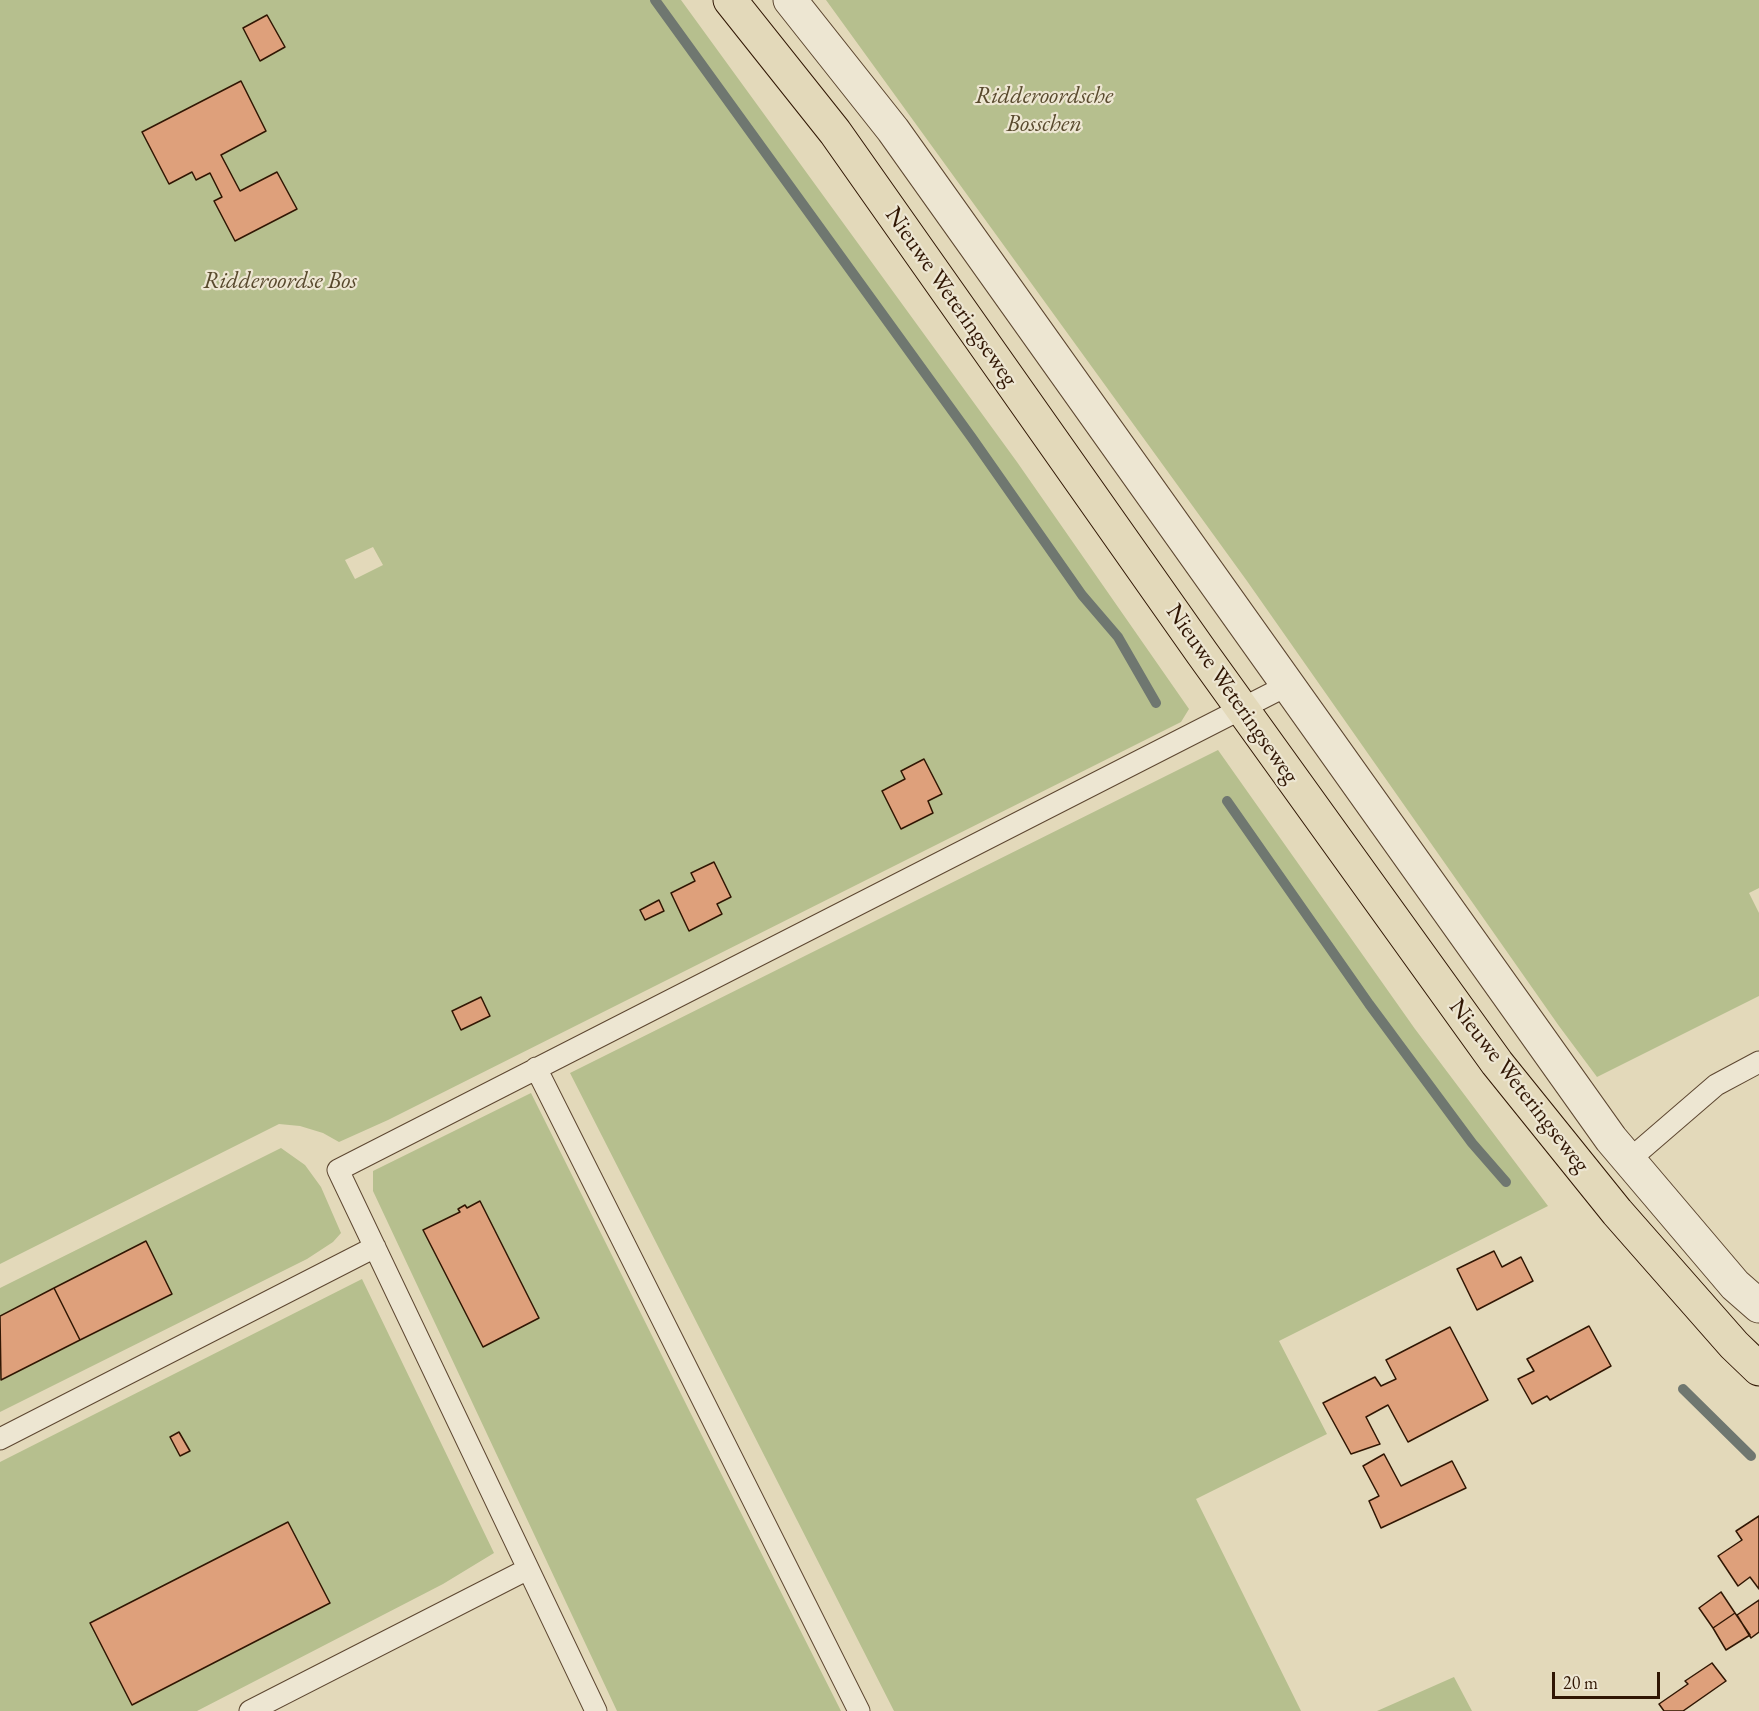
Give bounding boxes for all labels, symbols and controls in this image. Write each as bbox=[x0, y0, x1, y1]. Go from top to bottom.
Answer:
park label: Ridderoordsche Bosschen bbox=[975, 82, 1113, 138]
street label: Nieuwe Weteringseweg bbox=[878, 202, 1024, 392]
park label: Ridderoordse Bos bbox=[203, 267, 357, 295]
street label: Nieuwe Weteringseweg bbox=[1159, 599, 1305, 789]
street label: Nieuwe Weteringseweg bbox=[1442, 993, 1596, 1179]
scale bar bbox=[1555, 1660, 1663, 1698]
text: 20 m bbox=[1563, 1671, 1598, 1694]

